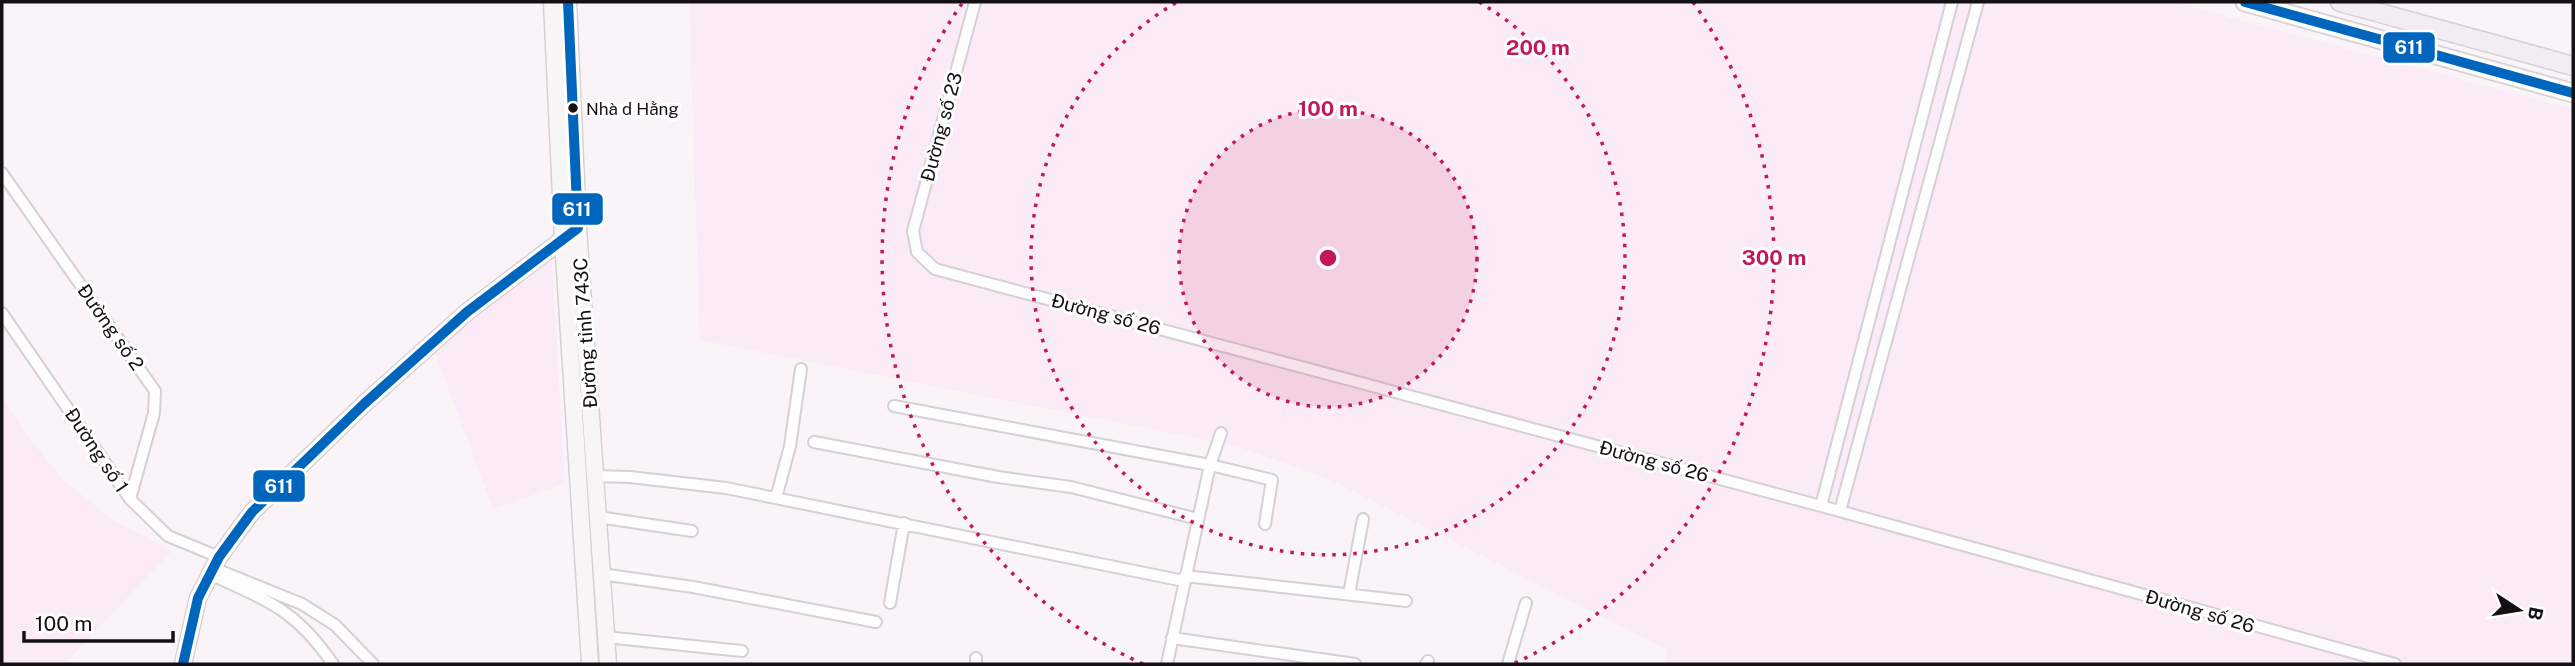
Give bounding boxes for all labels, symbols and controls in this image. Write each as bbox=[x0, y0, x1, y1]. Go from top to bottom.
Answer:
line badge: 611 bbox=[2382, 31, 2436, 64]
text: 200 m bbox=[1506, 35, 1570, 60]
text: 611 bbox=[2395, 36, 2423, 58]
street label: Đường số 23 bbox=[916, 70, 966, 184]
text: 100 m bbox=[1298, 96, 1358, 121]
place label: Nhà d Hằng bbox=[586, 99, 679, 119]
marker: Nhà d Hằng bbox=[566, 101, 580, 115]
line badge: 611 bbox=[551, 192, 604, 226]
text: 611 bbox=[563, 198, 591, 220]
text: 300 m bbox=[1742, 245, 1806, 270]
centre of rings bbox=[1316, 246, 1340, 270]
street label: Đường tỉnh 743C bbox=[569, 257, 601, 409]
street label: Đường số 2 bbox=[73, 280, 149, 374]
street label: Đường số 26 bbox=[1049, 289, 1163, 339]
street label: Đường số 1 bbox=[61, 404, 133, 496]
street label: Đường số 26 bbox=[1597, 436, 1711, 486]
line badge: 611 bbox=[252, 469, 306, 503]
text: 611 bbox=[265, 475, 293, 497]
north arrow bbox=[2484, 575, 2554, 645]
street label: Đường số 26 bbox=[2143, 585, 2257, 637]
scale bar bbox=[24, 600, 173, 644]
text: B bbox=[2524, 605, 2548, 622]
text: 100 m bbox=[35, 611, 92, 636]

